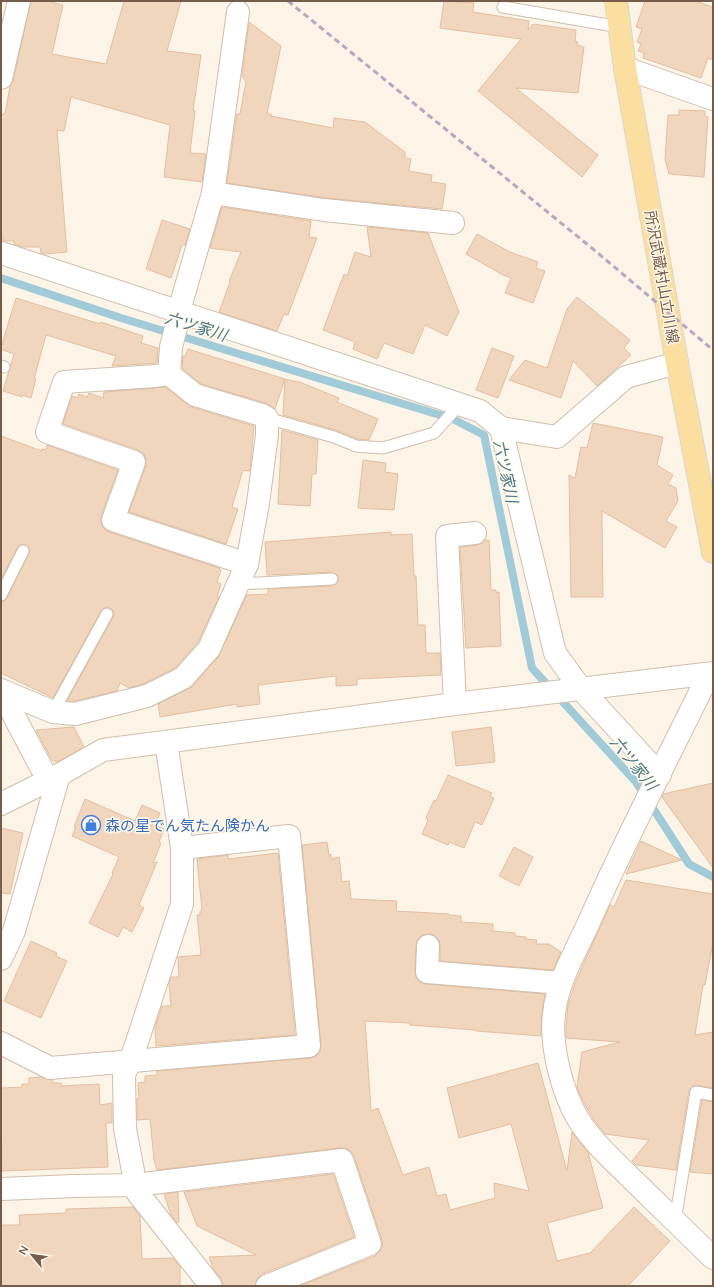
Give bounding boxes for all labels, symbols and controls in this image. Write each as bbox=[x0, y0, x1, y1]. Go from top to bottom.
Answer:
street label: 所沢武蔵村山立川線 bbox=[641, 209, 683, 345]
water label: 六ツ家川 bbox=[162, 307, 231, 346]
water label: 六ツ家川 bbox=[490, 438, 523, 506]
water label: 六ツ家川 bbox=[606, 732, 663, 796]
shop icon: 森の星でん気たん険かん bbox=[80, 814, 102, 836]
place label: 森の星でん気たん険かん bbox=[105, 816, 270, 835]
north arrow bbox=[12, 1235, 52, 1275]
text: N bbox=[15, 1243, 31, 1257]

